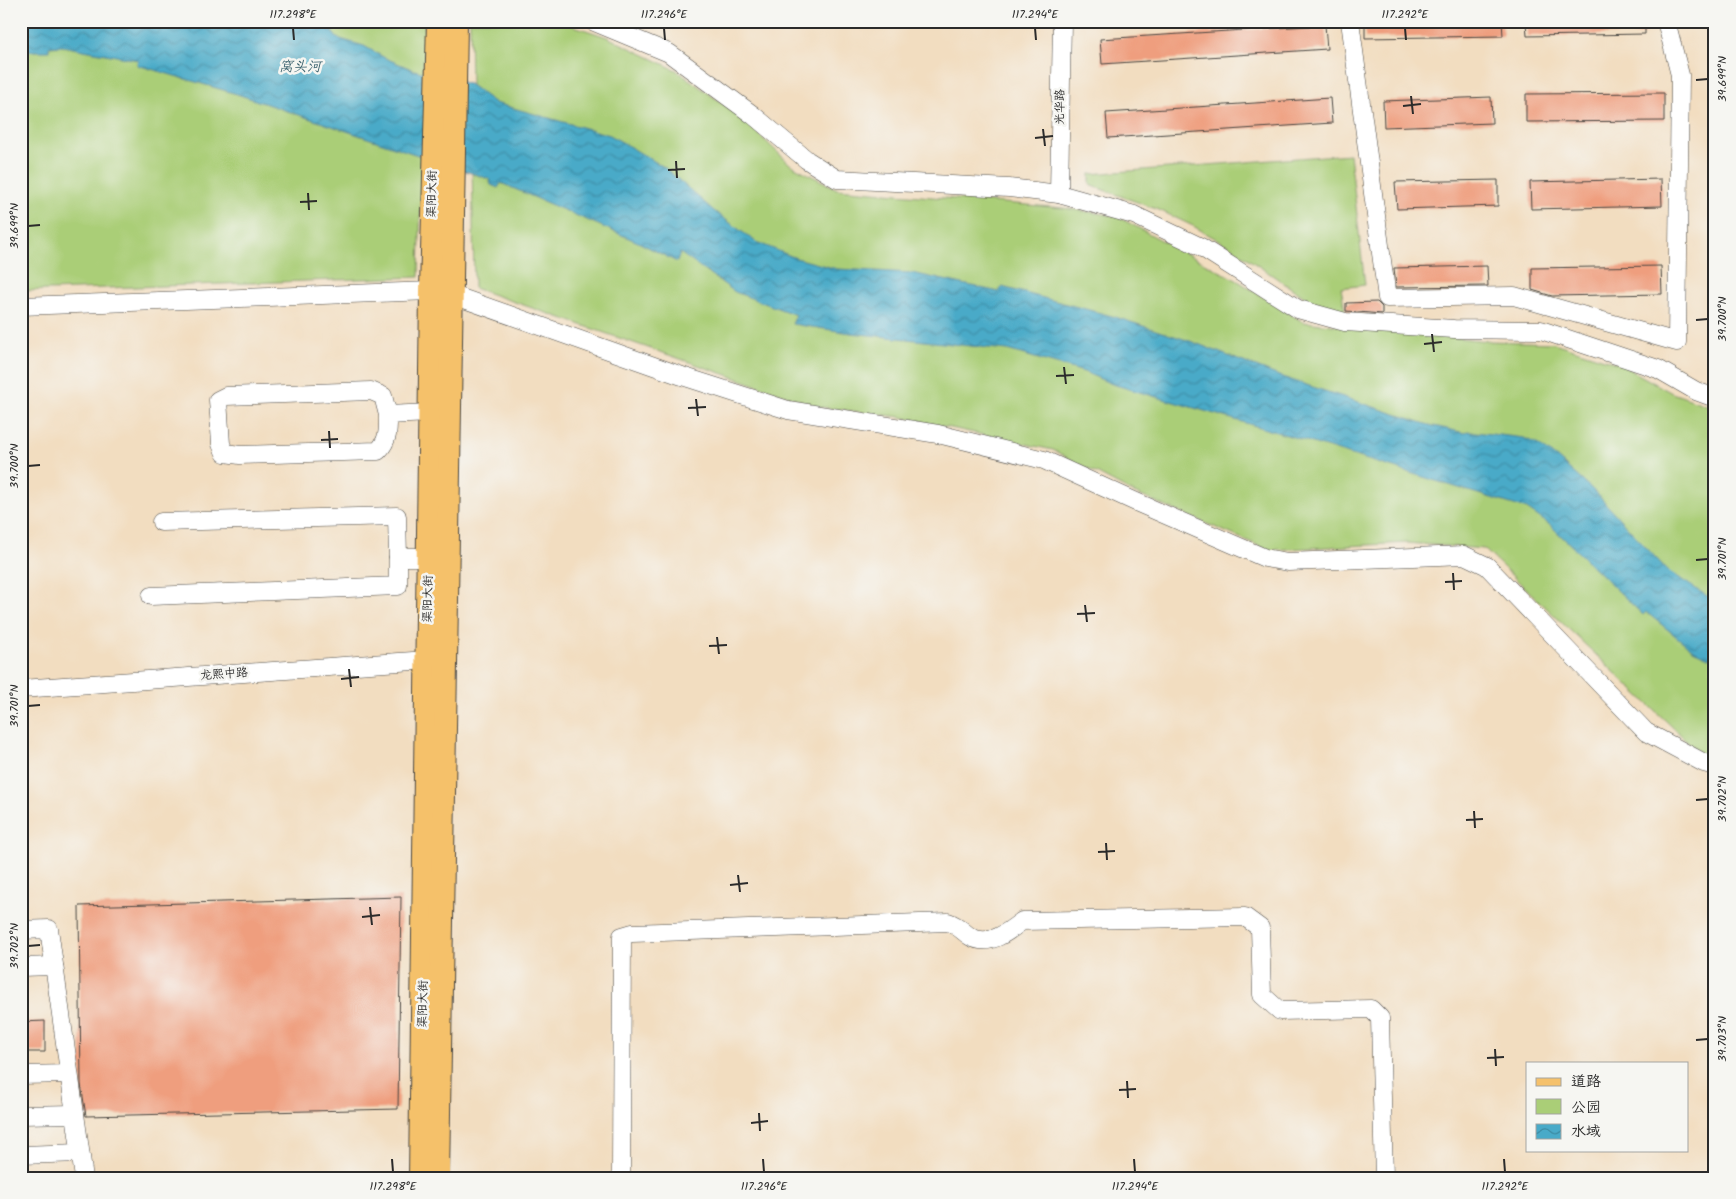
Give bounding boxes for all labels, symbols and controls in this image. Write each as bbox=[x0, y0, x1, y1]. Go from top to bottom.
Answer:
text: 117.298°E bbox=[269, 5, 318, 24]
text: 117.296°E bbox=[641, 5, 688, 24]
text: 117.294°E bbox=[1012, 5, 1059, 24]
text: 117.292°E bbox=[1382, 5, 1429, 24]
water label: 窝头河 bbox=[279, 56, 323, 78]
text: 39.699°N bbox=[1713, 56, 1732, 102]
street label: 光华路 bbox=[1050, 89, 1070, 125]
street label: 渠阳大街 bbox=[422, 170, 442, 218]
text: 39.699°N bbox=[5, 203, 24, 249]
text: 39.700°N bbox=[1713, 296, 1732, 342]
text: 39.700°N bbox=[5, 443, 24, 489]
text: 39.701°N bbox=[1713, 537, 1732, 581]
street label: 渠阳大街 bbox=[418, 575, 438, 623]
street label: 龙熙中路 bbox=[199, 663, 249, 685]
text: 39.701°N bbox=[5, 684, 24, 728]
text: 39.702°N bbox=[1713, 776, 1732, 822]
text: 39.702°N bbox=[5, 923, 24, 969]
street label: 渠阳大街 bbox=[413, 980, 433, 1028]
text: 39.703°N bbox=[1713, 1016, 1732, 1062]
legend bbox=[1526, 1062, 1688, 1152]
text: 道路 bbox=[1571, 1070, 1601, 1094]
text: 公园 bbox=[1571, 1096, 1601, 1120]
text: 水域 bbox=[1571, 1120, 1601, 1144]
text: 117.298°E bbox=[369, 1177, 418, 1196]
text: 117.296°E bbox=[741, 1177, 788, 1196]
text: 117.294°E bbox=[1112, 1177, 1159, 1196]
text: 117.292°E bbox=[1482, 1177, 1529, 1196]

